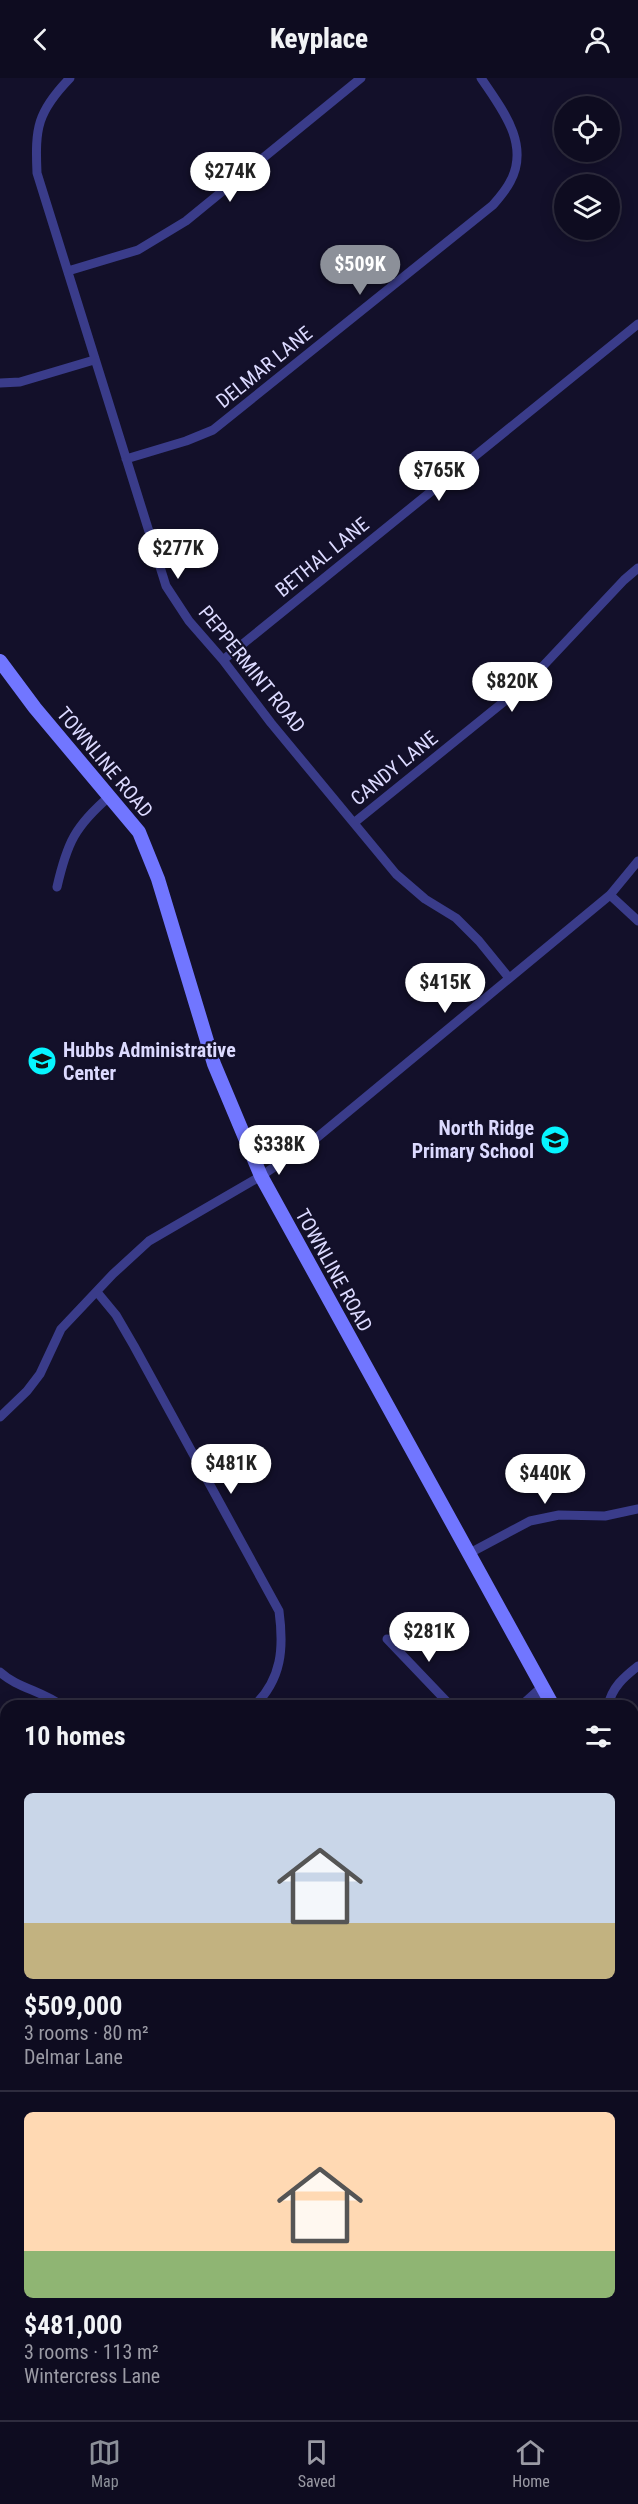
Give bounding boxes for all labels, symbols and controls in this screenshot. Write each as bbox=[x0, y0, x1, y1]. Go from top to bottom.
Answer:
icon: back bbox=[24, 23, 57, 56]
text: Keyplace bbox=[270, 23, 368, 55]
icon: person bbox=[581, 23, 614, 56]
map controls bbox=[554, 96, 620, 240]
button: locate bbox=[554, 96, 620, 162]
pin: $274K bbox=[188, 152, 272, 203]
text: $274K bbox=[204, 159, 256, 183]
button: layers bbox=[554, 174, 620, 240]
pin: $509K bbox=[318, 245, 402, 296]
text: $509K bbox=[334, 252, 386, 276]
street label: DELMAR LANE bbox=[211, 321, 317, 413]
pin: $765K bbox=[397, 451, 481, 502]
text: $765K bbox=[413, 458, 465, 482]
street label: BETHAL LANE bbox=[270, 512, 374, 602]
pin: $277K bbox=[136, 529, 220, 580]
text: $277K bbox=[152, 536, 204, 560]
street label: PEPPERMINT ROAD bbox=[194, 601, 310, 737]
pin: $820K bbox=[470, 662, 554, 713]
text: $820K bbox=[486, 669, 538, 693]
street label: TOWNLINE ROAD bbox=[52, 702, 158, 822]
street label: CANDY LANE bbox=[346, 726, 442, 810]
pin: $415K bbox=[403, 963, 487, 1014]
text: $415K bbox=[419, 970, 471, 994]
place label: Hubbs Administrative Center bbox=[63, 1038, 236, 1085]
school or university icon: Hubbs Administrative Center bbox=[26, 1045, 58, 1077]
place label: North Ridge Primary School bbox=[412, 1116, 534, 1163]
school or university icon: North Ridge Primary School bbox=[539, 1124, 571, 1156]
pin: $338K bbox=[237, 1125, 321, 1176]
text: $338K bbox=[253, 1132, 305, 1156]
street label: TOWNLINE ROAD bbox=[290, 1204, 378, 1336]
pin: $481K bbox=[189, 1444, 273, 1495]
text: $481K bbox=[205, 1451, 257, 1475]
pin: $440K bbox=[503, 1454, 587, 1505]
text: $440K bbox=[519, 1461, 571, 1485]
pin: $281K bbox=[387, 1612, 471, 1663]
text: $281K bbox=[403, 1619, 455, 1643]
icon: filters bbox=[582, 1720, 615, 1753]
text: 10 homes bbox=[24, 1721, 126, 1751]
icon: home bbox=[266, 1832, 374, 1940]
text: $509,000 bbox=[24, 1991, 122, 2021]
text: 3 rooms · 80 m² bbox=[24, 2021, 149, 2045]
text: Delmar Lane bbox=[24, 2045, 123, 2069]
icon: home bbox=[266, 2151, 374, 2259]
text: $481,000 bbox=[24, 2310, 122, 2340]
text: 3 rooms · 113 m² bbox=[24, 2340, 159, 2364]
text: Wintercress Lane bbox=[24, 2364, 160, 2388]
tab: Map bbox=[88, 2436, 121, 2491]
tab: Saved bbox=[298, 2436, 336, 2491]
tab: Home bbox=[512, 2436, 550, 2491]

